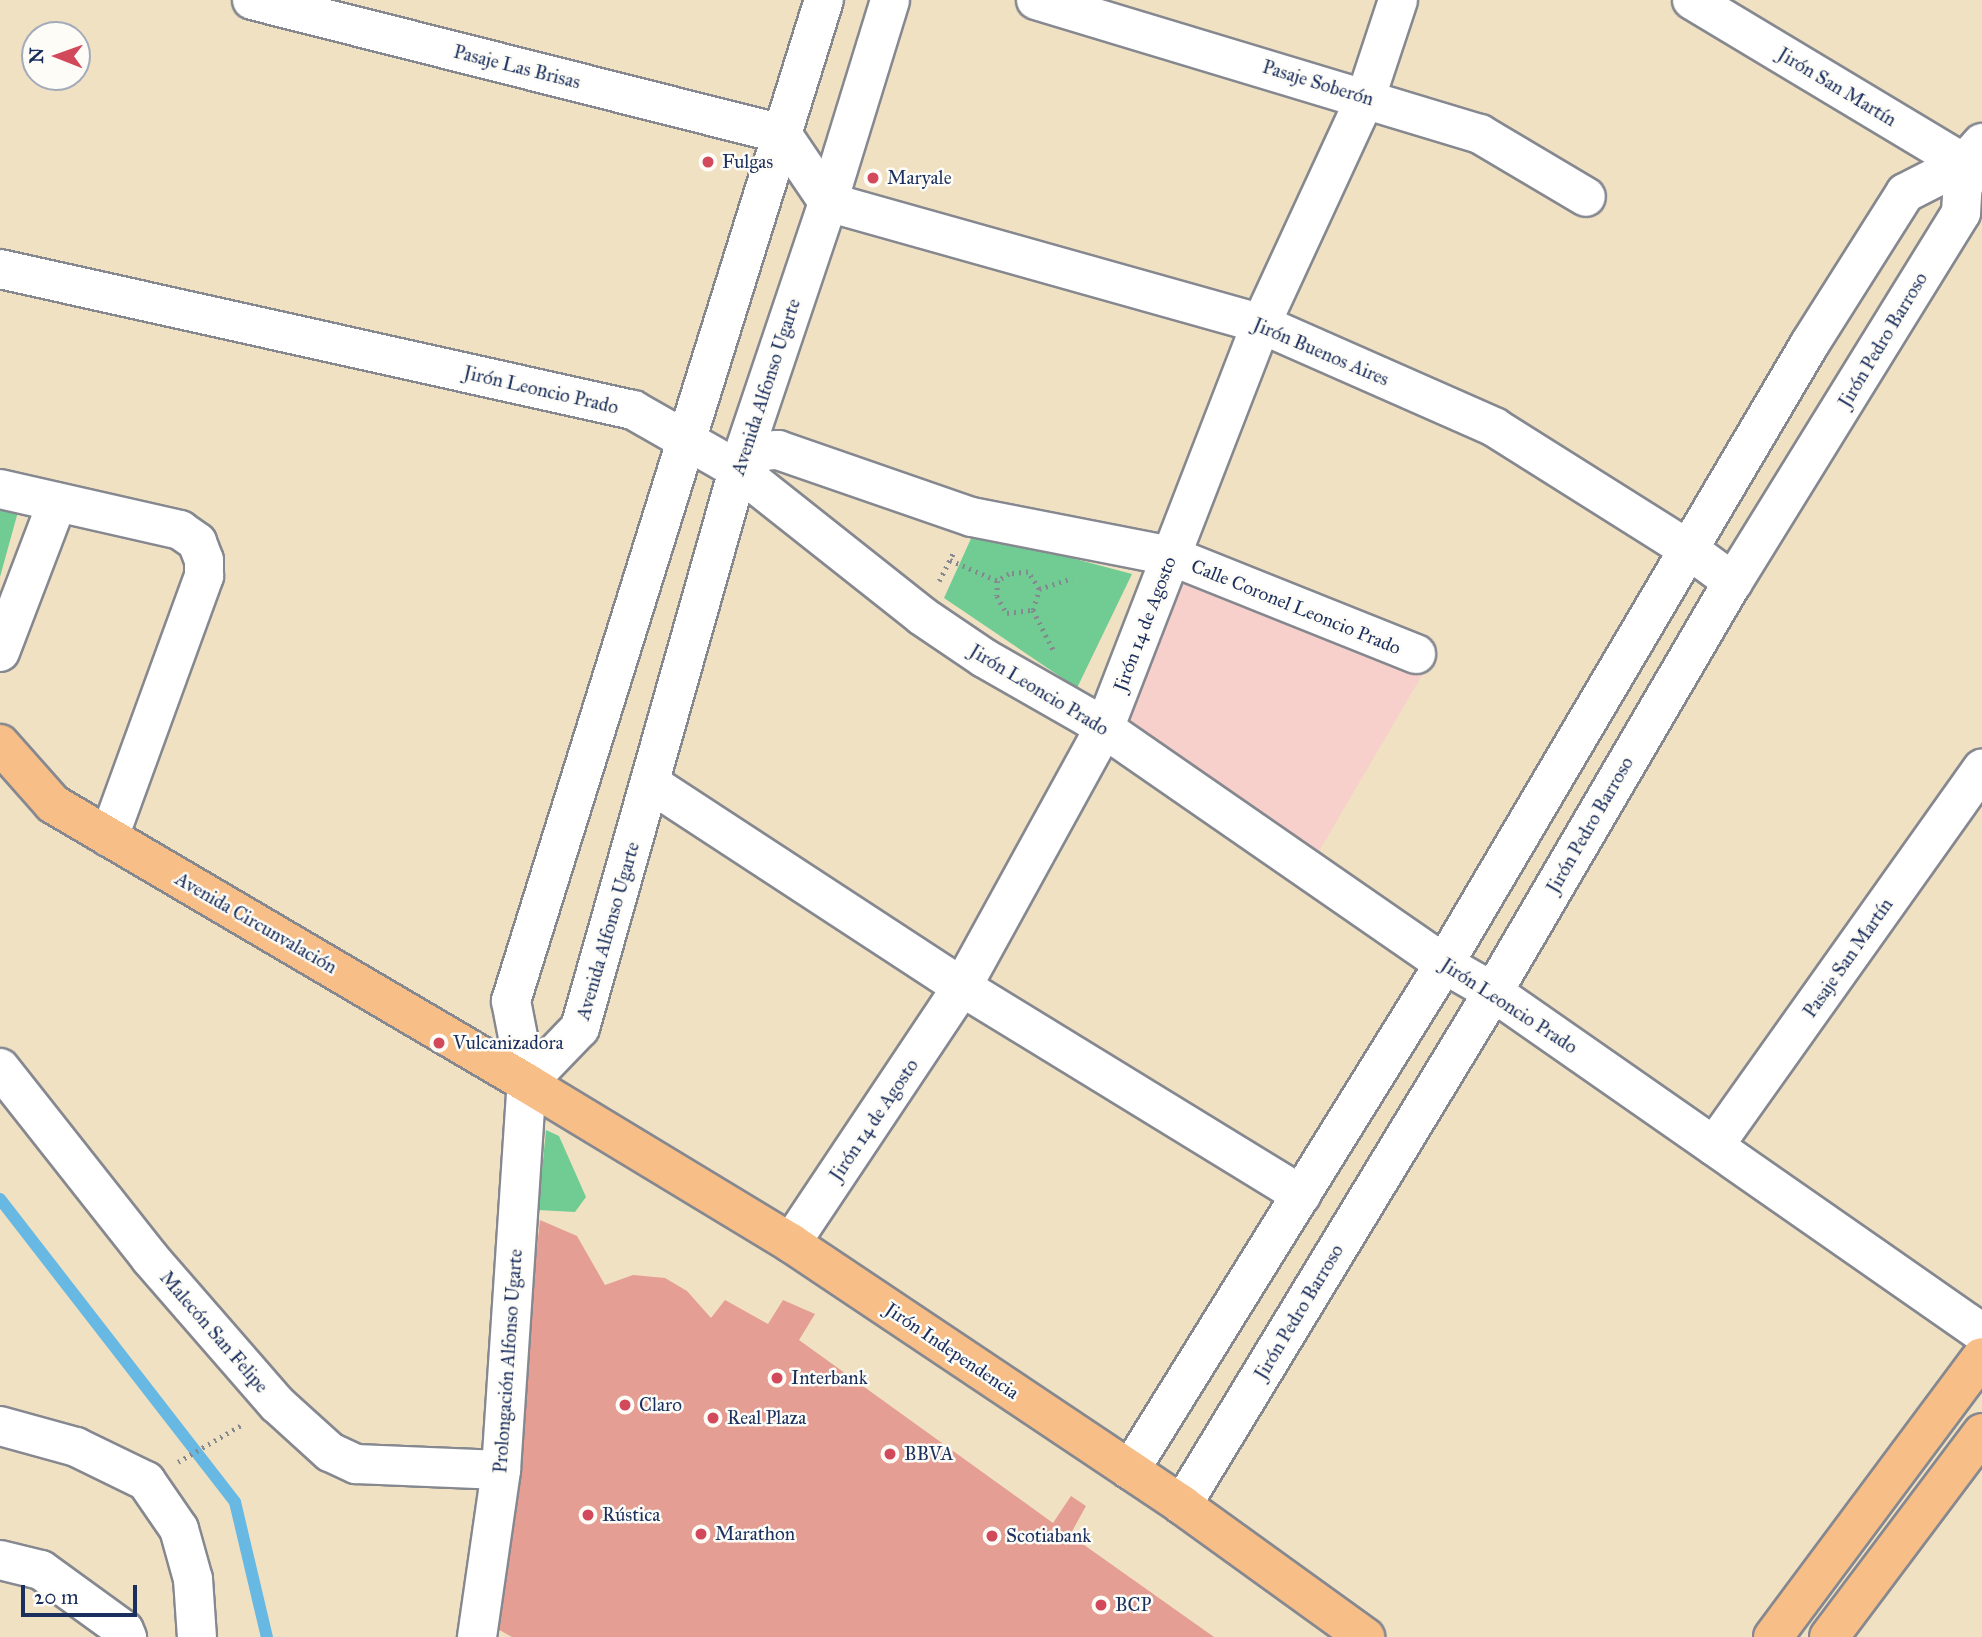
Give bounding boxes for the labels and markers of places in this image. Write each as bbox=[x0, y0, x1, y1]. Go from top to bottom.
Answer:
place label: Fulgas bbox=[722, 151, 773, 173]
marker: Fulgas bbox=[700, 154, 716, 170]
place label: Maryale bbox=[887, 167, 952, 189]
marker: Maryale bbox=[865, 170, 881, 186]
place label: Vulcanizadora bbox=[453, 1032, 564, 1054]
marker: Vulcanizadora bbox=[431, 1035, 447, 1051]
place label: Interbank bbox=[791, 1367, 867, 1389]
marker: Interbank bbox=[769, 1370, 785, 1386]
place label: Claro bbox=[639, 1394, 682, 1416]
marker: Claro bbox=[617, 1397, 633, 1413]
place label: Real Plaza bbox=[727, 1407, 806, 1429]
marker: Real Plaza bbox=[705, 1410, 721, 1426]
place label: BBVA bbox=[904, 1443, 953, 1465]
marker: BBVA bbox=[882, 1446, 898, 1462]
place label: Rústica bbox=[602, 1504, 660, 1526]
marker: Rústica bbox=[580, 1507, 596, 1523]
place label: Marathon bbox=[715, 1523, 795, 1545]
place label: Scotiabank bbox=[1006, 1525, 1091, 1547]
marker: Marathon bbox=[693, 1526, 709, 1542]
marker: Scotiabank bbox=[984, 1528, 1000, 1544]
place label: BCP bbox=[1115, 1594, 1151, 1616]
marker: BCP bbox=[1093, 1597, 1109, 1613]

